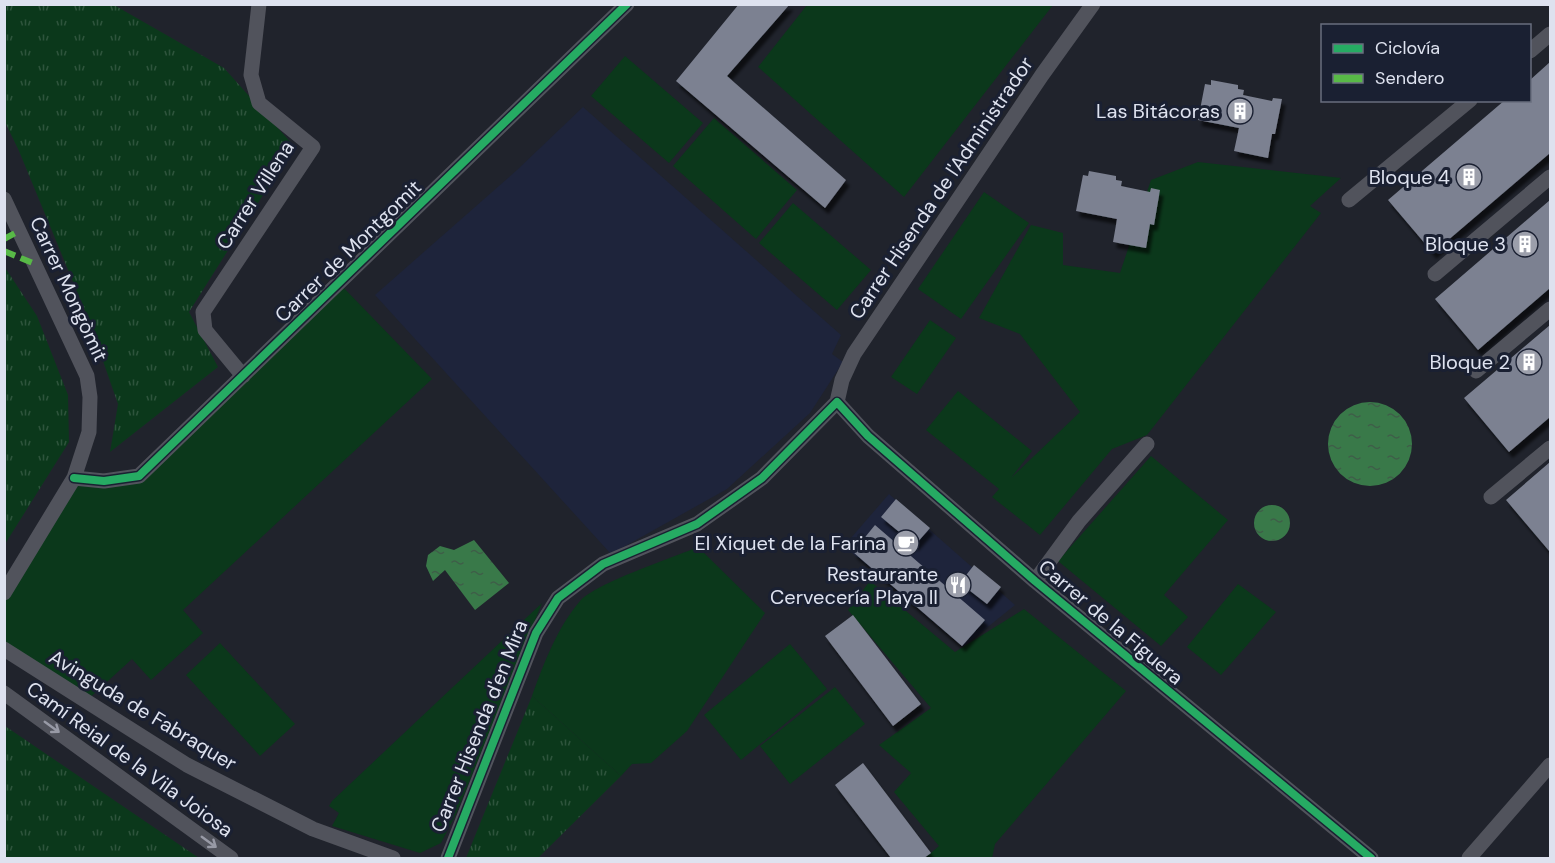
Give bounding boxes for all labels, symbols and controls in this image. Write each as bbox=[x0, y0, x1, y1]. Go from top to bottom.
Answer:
legend bbox=[1321, 24, 1531, 102]
text: Ciclovía bbox=[1375, 36, 1440, 60]
street label: Carrer Hisenda de l'Administrador bbox=[843, 52, 1039, 324]
text: Sendero bbox=[1375, 66, 1445, 90]
building icon: Las Bitácoras bbox=[1225, 96, 1255, 126]
place label: Las Bitácoras bbox=[1096, 98, 1220, 124]
street label: Carrer Villena bbox=[210, 136, 300, 254]
building icon: Bloque 4 bbox=[1454, 162, 1484, 192]
place label: Bloque 4 bbox=[1369, 164, 1450, 190]
street label: Carrer de Montgomit bbox=[269, 174, 427, 328]
street label: Carrer Mongòmit bbox=[24, 212, 114, 366]
building icon: Bloque 3 bbox=[1510, 229, 1540, 259]
place label: Bloque 3 bbox=[1425, 231, 1506, 257]
building icon: Bloque 2 bbox=[1514, 347, 1544, 377]
place label: Bloque 2 bbox=[1429, 349, 1510, 375]
cafe icon: El Xiquet de la Farina bbox=[891, 528, 921, 558]
place label: El Xiquet de la Farina bbox=[695, 530, 886, 556]
street label: Carrer de la Figuera bbox=[1033, 554, 1189, 690]
place label: Restaurante Cervecería Playa II bbox=[770, 561, 938, 610]
restaurant icon: Restaurante Cervecería Playa II bbox=[943, 570, 973, 600]
street label: Carrer Hisenda d'en Mira bbox=[424, 616, 534, 836]
street label: Avinguda de Fabraquer bbox=[45, 644, 241, 776]
street label: Camí Reial de la Vila Joiosa bbox=[22, 675, 238, 843]
one-way arrow bbox=[43, 721, 59, 734]
one-way arrow bbox=[201, 836, 217, 849]

